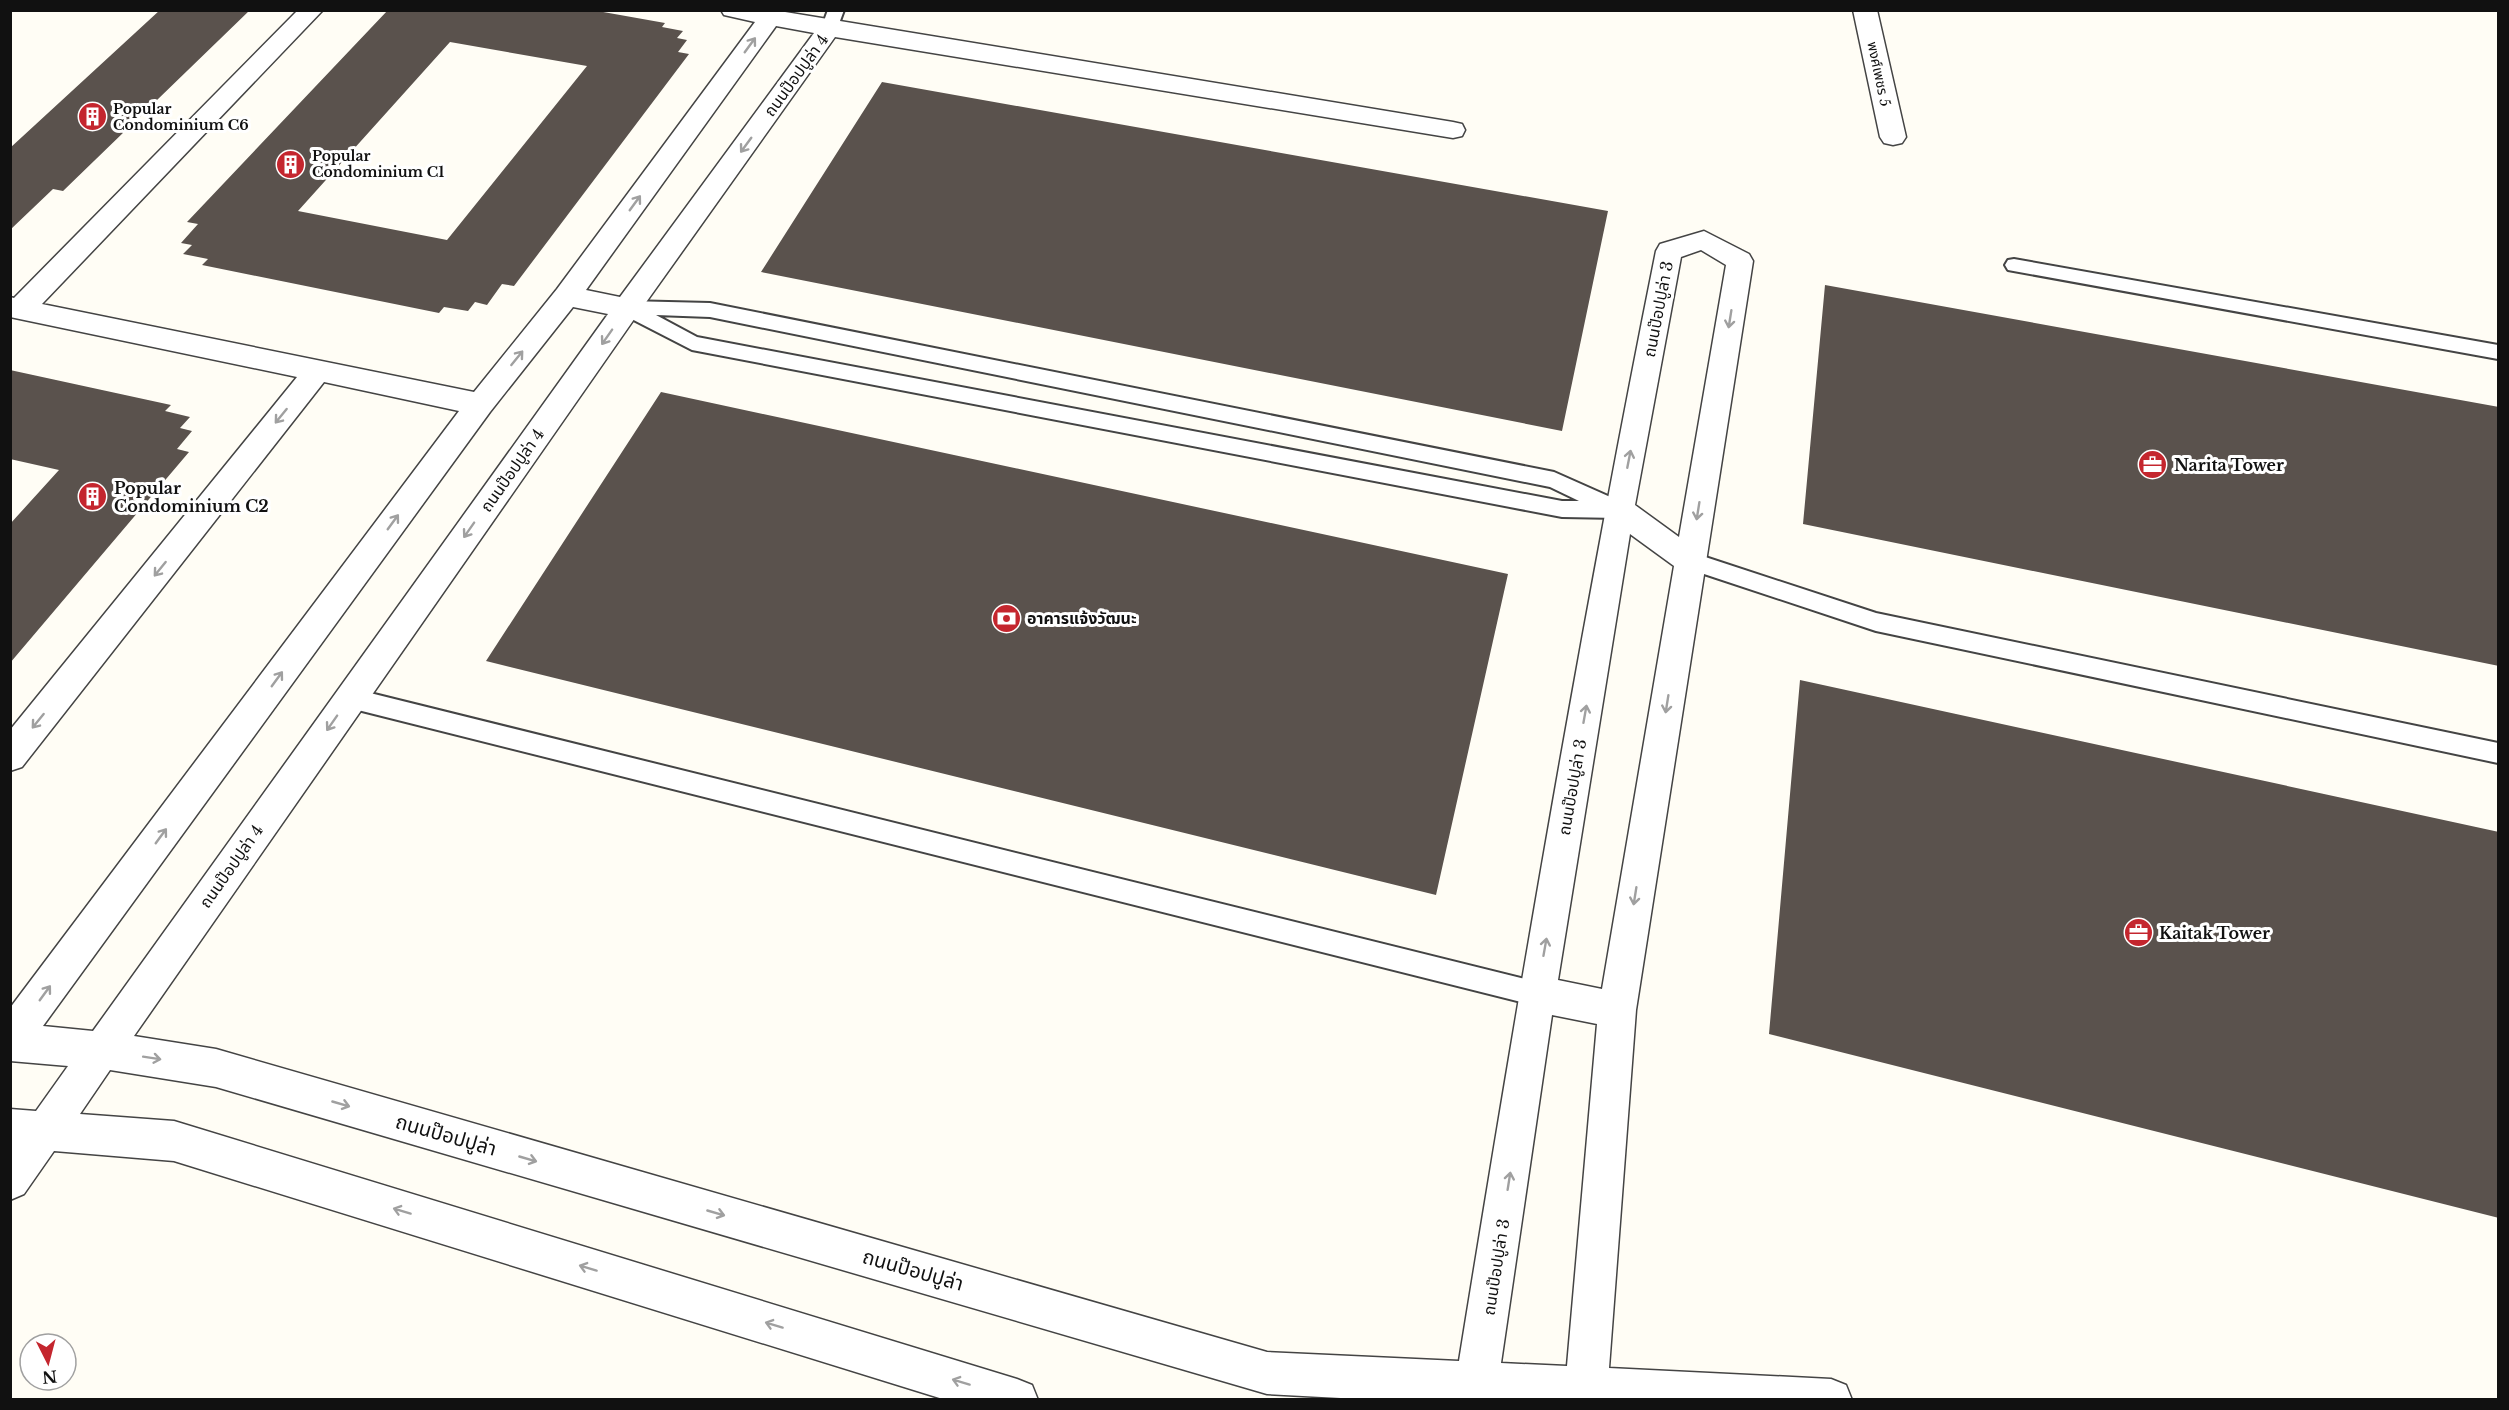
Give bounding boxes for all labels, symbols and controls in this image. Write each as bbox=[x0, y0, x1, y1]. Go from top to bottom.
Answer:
street label: ถนนป๊อปปูล่า 4 bbox=[759, 30, 833, 120]
one-way arrow bbox=[743, 38, 756, 54]
street label: พงศ์เพชร 5 bbox=[1863, 40, 1895, 108]
place label: Popular Condominium C6 bbox=[113, 100, 249, 134]
building icon: Popular Condominium C6 bbox=[76, 101, 108, 133]
one-way arrow bbox=[739, 136, 752, 152]
place label: Popular Condominium C1 bbox=[312, 147, 444, 181]
building icon: Popular Condominium C1 bbox=[275, 148, 307, 180]
one-way arrow bbox=[629, 196, 641, 212]
street label: ถนนป๊อปปูล่า 3 bbox=[1639, 259, 1677, 359]
one-way arrow bbox=[1725, 309, 1736, 328]
one-way arrow bbox=[601, 328, 613, 344]
one-way arrow bbox=[510, 351, 523, 367]
one-way arrow bbox=[275, 408, 288, 424]
street label: ถนนป๊อปปูล่า 4 bbox=[476, 425, 548, 515]
office icon: Narita Tower bbox=[2137, 449, 2169, 481]
one-way arrow bbox=[1624, 450, 1635, 470]
place label: Narita Tower bbox=[2174, 455, 2284, 475]
place label: Popular Condominium C2 bbox=[114, 478, 269, 516]
building icon: Popular Condominium C2 bbox=[77, 481, 109, 513]
one-way arrow bbox=[1693, 501, 1704, 521]
one-way arrow bbox=[387, 515, 399, 531]
one-way arrow bbox=[463, 521, 475, 538]
one-way arrow bbox=[153, 560, 166, 576]
bank icon: อาคารแจ้งวัฒนะ bbox=[990, 602, 1022, 634]
place label: อาคารแจ้งวัฒนะ bbox=[1027, 608, 1137, 628]
one-way arrow bbox=[271, 672, 283, 688]
one-way arrow bbox=[1661, 694, 1672, 713]
one-way arrow bbox=[1579, 704, 1590, 724]
one-way arrow bbox=[32, 713, 45, 729]
one-way arrow bbox=[326, 715, 338, 731]
street label: ถนนป๊อปปูล่า 3 bbox=[1554, 737, 1590, 837]
street label: ถนนป๊อปปูล่า 4 bbox=[195, 821, 267, 911]
one-way arrow bbox=[154, 828, 167, 844]
one-way arrow bbox=[1630, 886, 1641, 906]
office icon: Kaitak Tower bbox=[2122, 917, 2154, 949]
place label: Kaitak Tower bbox=[2159, 923, 2270, 943]
one-way arrow bbox=[1540, 938, 1551, 958]
one-way arrow bbox=[39, 985, 52, 1001]
one-way arrow bbox=[142, 1053, 161, 1064]
one-way arrow bbox=[331, 1099, 350, 1110]
street label: ถนนป๊อปปูล่า bbox=[392, 1109, 499, 1162]
one-way arrow bbox=[518, 1153, 537, 1165]
one-way arrow bbox=[1503, 1172, 1514, 1192]
one-way arrow bbox=[393, 1205, 412, 1216]
one-way arrow bbox=[706, 1208, 725, 1219]
street label: ถนนป๊อปปูล่า 3 bbox=[1478, 1217, 1514, 1317]
street label: ถนนป๊อปปูล่า bbox=[859, 1244, 966, 1297]
one-way arrow bbox=[579, 1262, 598, 1273]
one-way arrow bbox=[765, 1319, 784, 1330]
north arrow bbox=[18, 1332, 78, 1392]
text: N bbox=[41, 1366, 58, 1388]
one-way arrow bbox=[952, 1376, 971, 1387]

